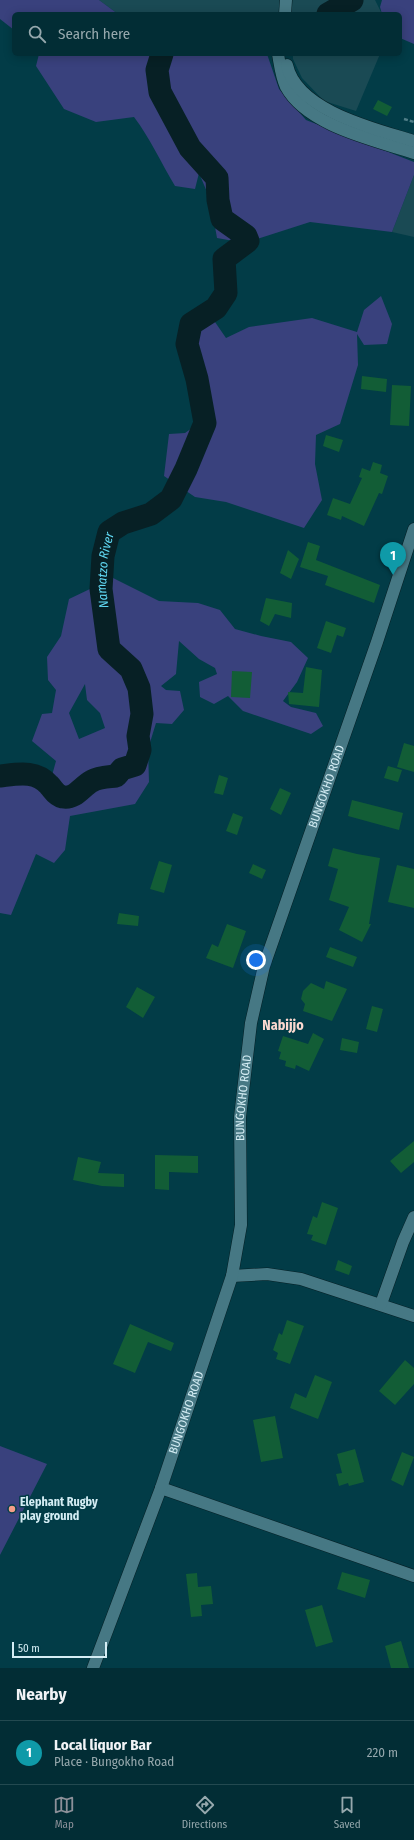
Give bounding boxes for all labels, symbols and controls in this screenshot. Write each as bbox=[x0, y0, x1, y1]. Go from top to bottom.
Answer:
search box bbox=[12, 12, 402, 56]
icon: search bbox=[26, 23, 48, 45]
text: Search here bbox=[58, 25, 130, 43]
water label: Namatzo River bbox=[93, 530, 117, 609]
pin: 1 bbox=[380, 542, 406, 575]
street label: BUNGOKHO ROAD bbox=[306, 743, 347, 830]
your location bbox=[246, 950, 266, 970]
district label: Nabijjo bbox=[262, 1017, 304, 1034]
street label: BUNGOKHO ROAD bbox=[233, 1054, 254, 1141]
street label: BUNGOKHO ROAD bbox=[166, 1369, 207, 1456]
place label: Elephant Rugby play ground bbox=[20, 1495, 98, 1523]
marker: Elephant Rugby play ground bbox=[7, 1504, 17, 1514]
scale bar bbox=[12, 1640, 107, 1659]
text: 50 m bbox=[18, 1642, 40, 1655]
text: Nearby bbox=[16, 1684, 67, 1705]
text: Local liquor Bar bbox=[54, 1736, 152, 1754]
text: 1 bbox=[26, 1745, 32, 1760]
text: 220 m bbox=[367, 1745, 398, 1760]
text: Place · Bungokho Road bbox=[54, 1754, 174, 1769]
tab: Map bbox=[53, 1794, 75, 1831]
tab: Directions bbox=[182, 1794, 227, 1831]
tab: Saved bbox=[334, 1794, 361, 1831]

